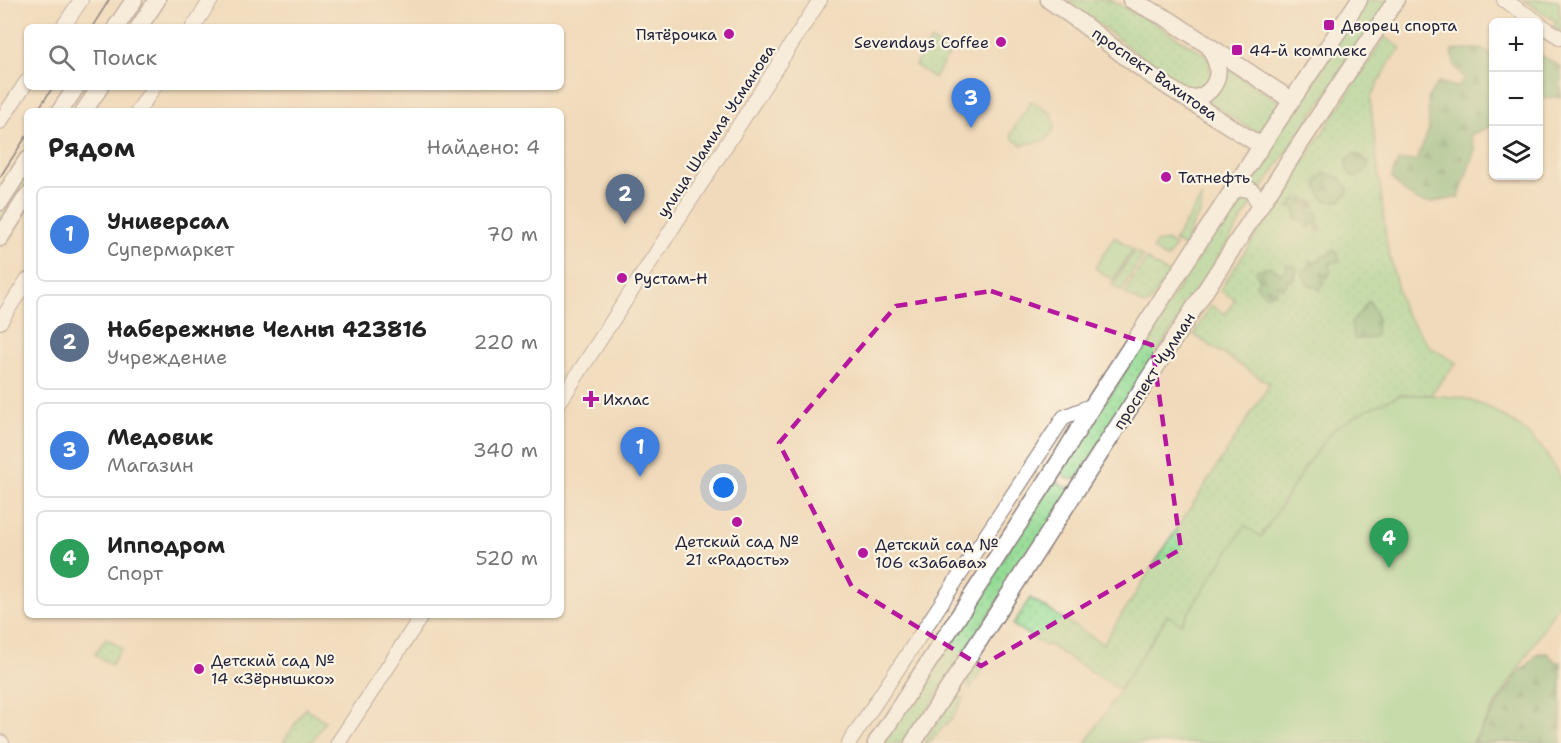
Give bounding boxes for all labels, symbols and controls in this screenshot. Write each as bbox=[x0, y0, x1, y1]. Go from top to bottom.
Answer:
place label: Дворец спорта bbox=[1341, 15, 1457, 36]
marker: Дворец спорта bbox=[1322, 18, 1336, 32]
map controls bbox=[1489, 18, 1543, 180]
button: + bbox=[1489, 18, 1543, 72]
street label: проспект Вахитова bbox=[1088, 23, 1222, 125]
search box bbox=[24, 24, 564, 90]
place label: Пятёрочка bbox=[636, 24, 717, 45]
marker: Пятёрочка bbox=[722, 27, 736, 41]
place label: Sevendays Coffee bbox=[854, 32, 989, 53]
marker: Sevendays Coffee bbox=[994, 35, 1008, 49]
street label: улица Шамиля Усманова bbox=[652, 40, 780, 221]
place label: 44-й комплекс bbox=[1249, 40, 1367, 61]
icon: search bbox=[45, 41, 78, 74]
text: Поиск bbox=[93, 43, 157, 72]
marker: 44-й комплекс bbox=[1230, 43, 1244, 57]
button: − bbox=[1489, 72, 1543, 126]
pin: 3 bbox=[952, 78, 990, 128]
button: layers bbox=[1489, 126, 1543, 180]
text: Рядом bbox=[48, 130, 135, 165]
text: Найдено: 4 bbox=[427, 134, 540, 160]
place label: Татнефть bbox=[1178, 167, 1250, 188]
marker: Татнефть bbox=[1159, 170, 1173, 184]
pin: 2 bbox=[606, 174, 644, 224]
text: Универсал bbox=[107, 207, 229, 236]
text: 1 bbox=[65, 221, 74, 247]
text: 70 m bbox=[486, 221, 538, 247]
text: Супермаркет bbox=[107, 236, 234, 262]
place label: Рустам-Н bbox=[634, 268, 708, 289]
marker: Рустам-Н bbox=[615, 271, 629, 285]
street label: проспект Чулман bbox=[1108, 308, 1200, 434]
text: Набережные Челны 423816 bbox=[107, 315, 427, 344]
text: 2 bbox=[63, 329, 77, 355]
text: 220 m bbox=[474, 329, 538, 355]
text: Учреждение bbox=[107, 344, 227, 370]
place label: Ихлас bbox=[603, 389, 650, 410]
marker: Ихлас bbox=[584, 392, 598, 406]
text: Медовик bbox=[107, 423, 213, 452]
pin: 1 bbox=[620, 428, 660, 477]
text: 3 bbox=[63, 437, 77, 463]
text: 340 m bbox=[473, 437, 538, 463]
text: Магазин bbox=[107, 452, 194, 478]
your location bbox=[709, 473, 738, 502]
marker: Детский сад № 21 «Радость» bbox=[730, 515, 744, 529]
pin: 4 bbox=[1370, 518, 1408, 568]
text: Ипподром bbox=[107, 531, 225, 560]
place label: Детский сад № 21 «Радость» bbox=[675, 531, 799, 570]
place label: Детский сад № 106 «Забава» bbox=[875, 534, 998, 573]
text: 4 bbox=[63, 545, 77, 571]
text: 520 m bbox=[475, 545, 538, 571]
marker: Детский сад № 106 «Забава» bbox=[856, 546, 870, 560]
text: Спорт bbox=[107, 560, 163, 586]
place label: Детский сад № 14 «Зёрнышко» bbox=[211, 650, 334, 689]
marker: Детский сад № 14 «Зёрнышко» bbox=[192, 662, 206, 676]

